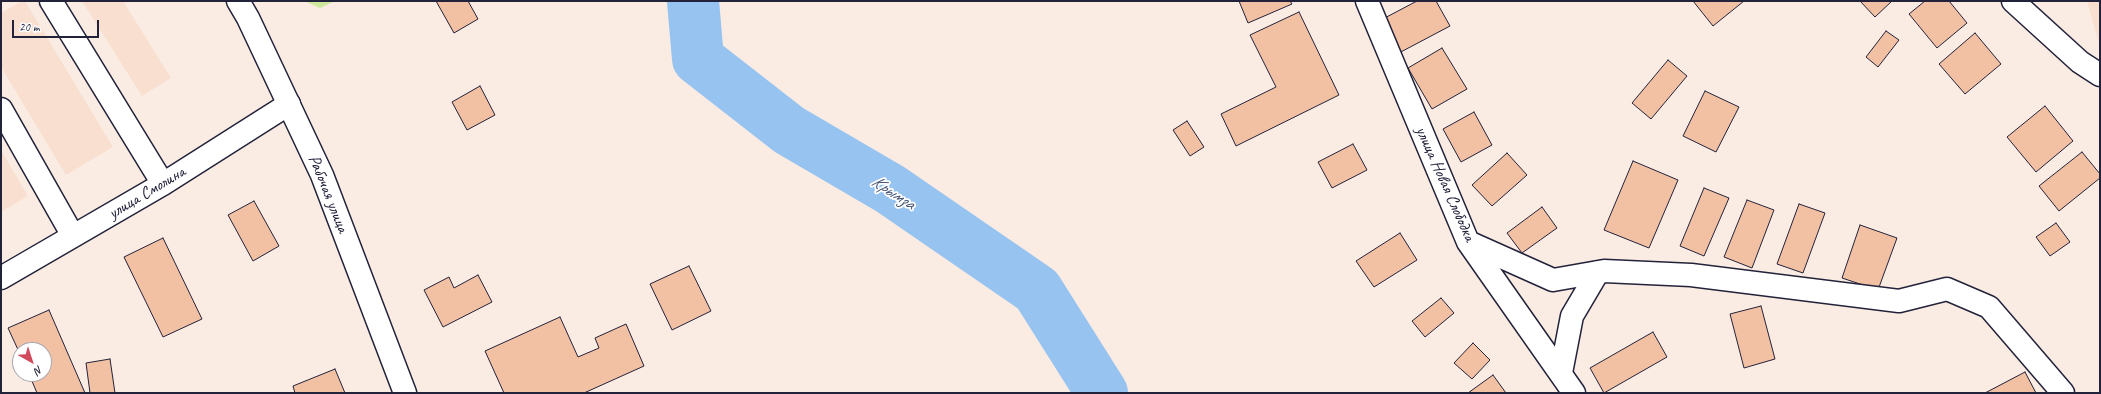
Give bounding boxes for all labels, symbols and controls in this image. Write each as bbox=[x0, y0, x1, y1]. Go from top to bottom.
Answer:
scale bar bbox=[14, 12, 101, 38]
text: 20 m bbox=[19, 19, 39, 35]
street label: улица Новая Слободка bbox=[1411, 123, 1479, 245]
street label: Рабочая улица bbox=[303, 152, 353, 236]
street label: улица Смолина bbox=[105, 162, 189, 224]
water label: Крымза bbox=[867, 171, 919, 215]
north arrow bbox=[12, 342, 52, 382]
text: N bbox=[32, 363, 46, 378]

